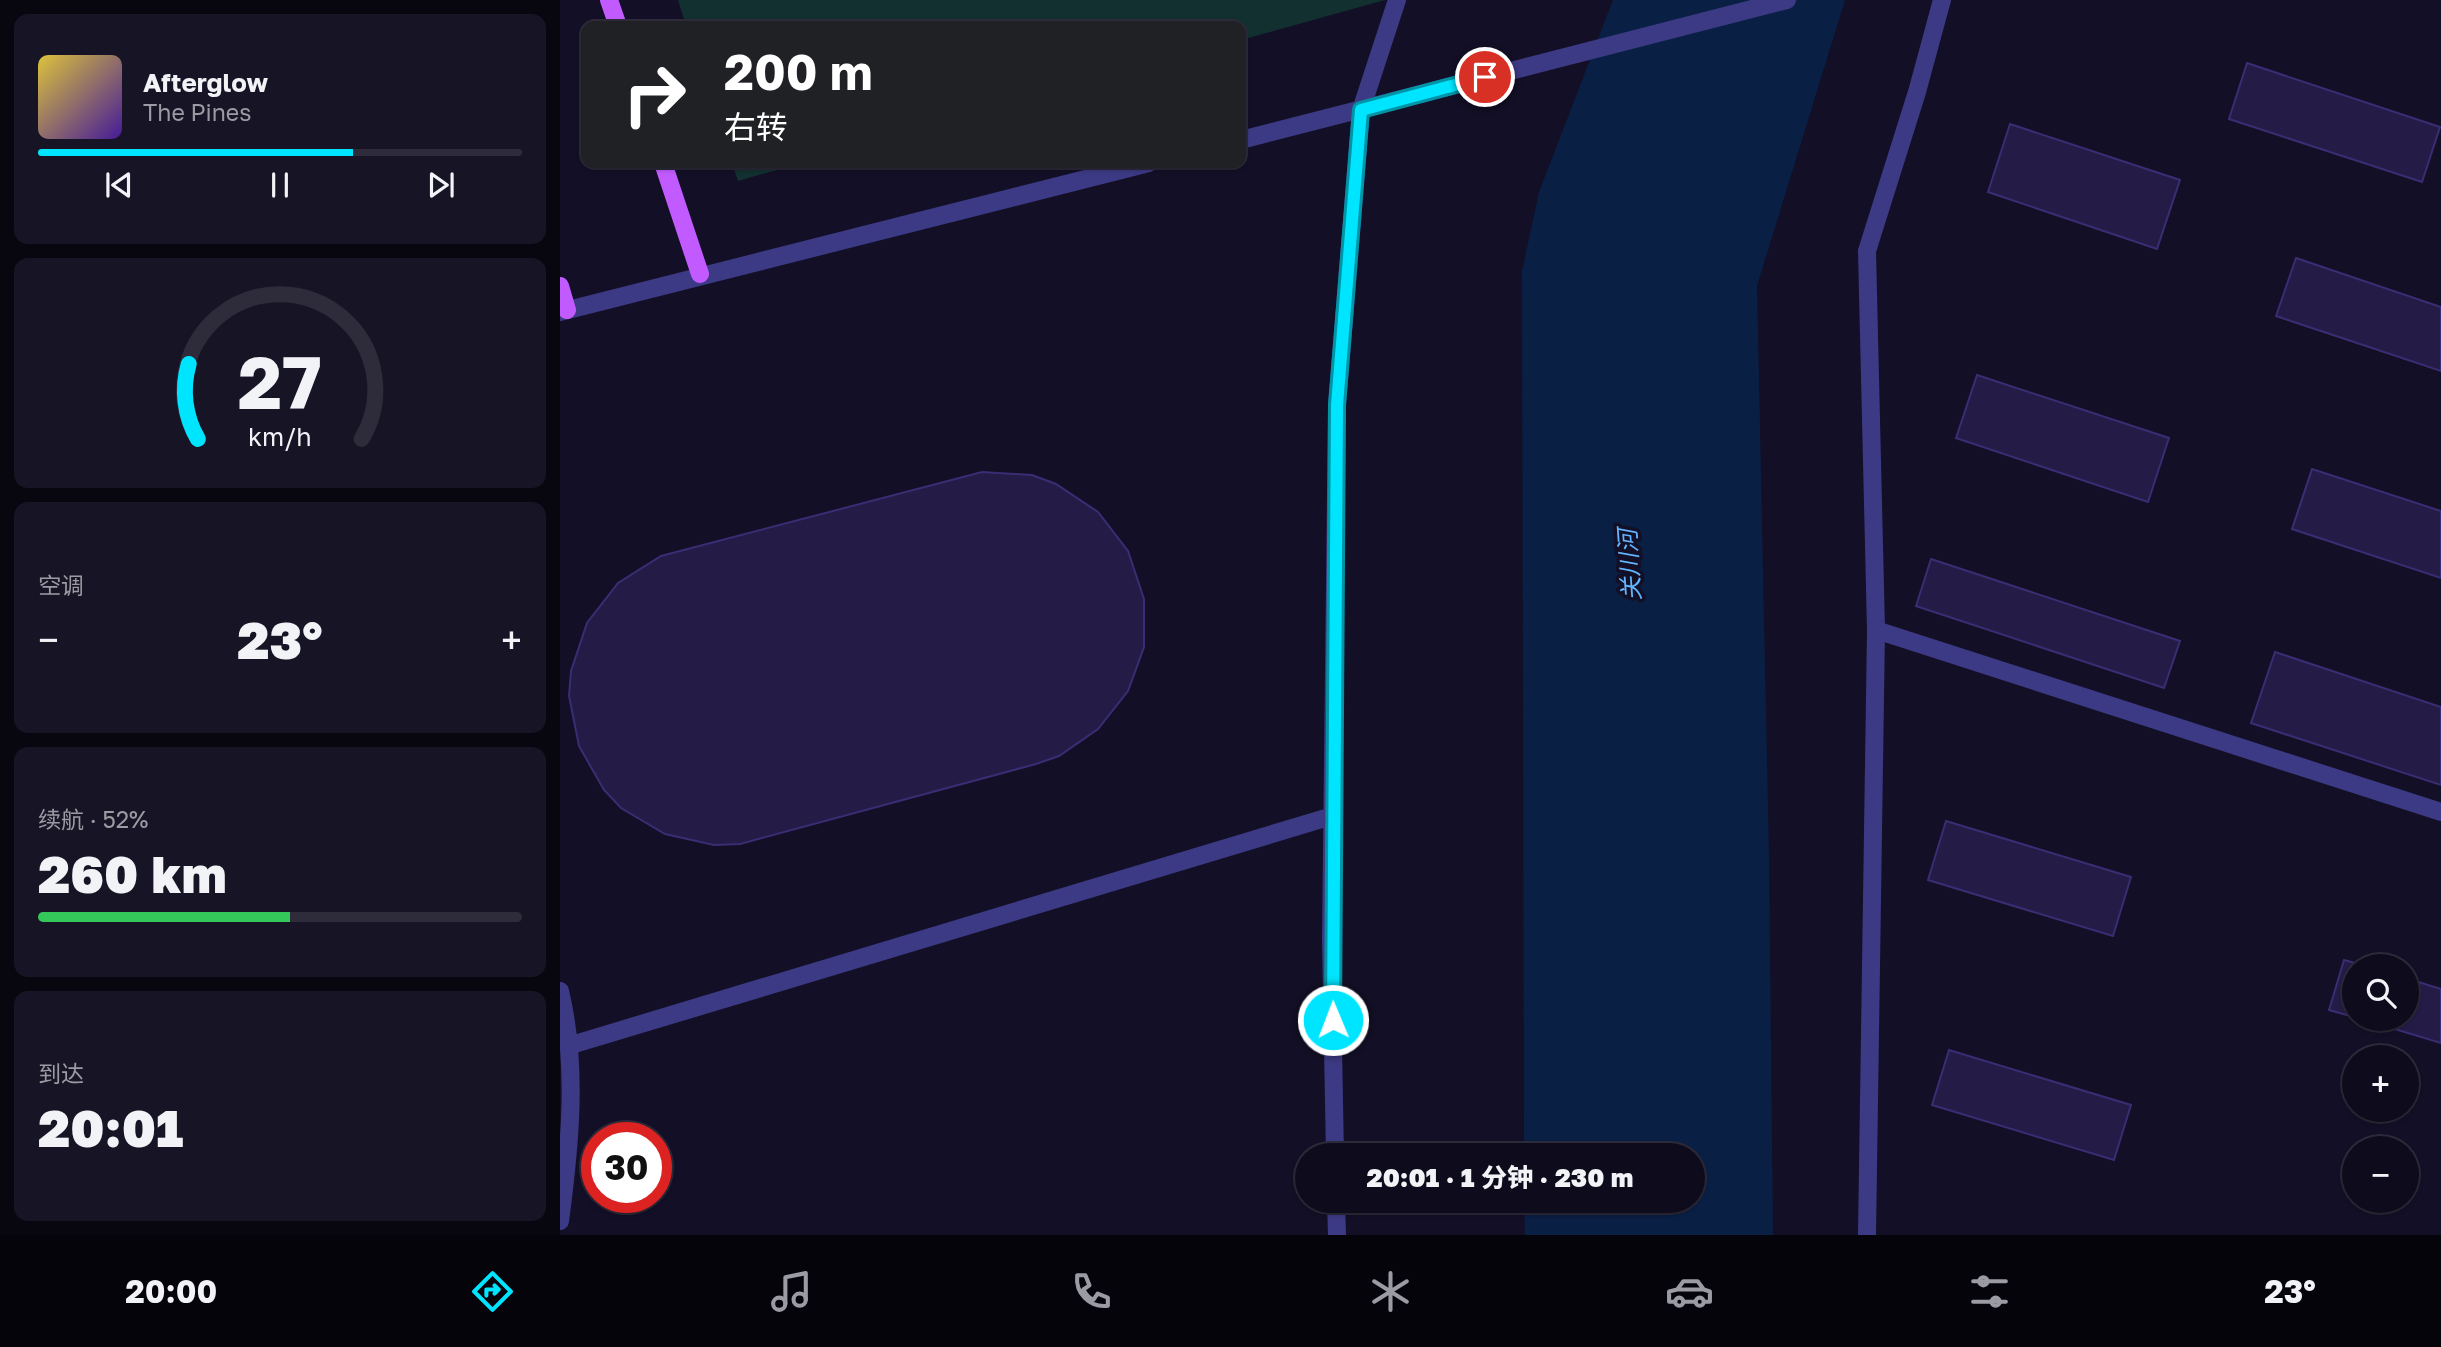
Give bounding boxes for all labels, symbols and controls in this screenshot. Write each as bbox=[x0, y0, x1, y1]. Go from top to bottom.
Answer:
text: 200 m bbox=[724, 42, 873, 101]
pin bbox=[1455, 47, 1515, 107]
icon: right bbox=[609, 49, 700, 140]
icon: arrive bbox=[1466, 58, 1504, 96]
text: Afterglow bbox=[143, 67, 268, 98]
text: The Pines bbox=[143, 98, 251, 126]
text: 右转 bbox=[724, 108, 788, 146]
icon: previous bbox=[100, 166, 138, 204]
icon: pause bbox=[261, 166, 299, 204]
icon: next bbox=[422, 166, 460, 204]
text: 27 bbox=[238, 339, 322, 426]
text: km/h bbox=[248, 421, 312, 452]
water label: 关川河 bbox=[1611, 524, 1645, 602]
text: 空调 bbox=[38, 571, 84, 599]
text: 23° bbox=[237, 608, 323, 670]
text: − bbox=[38, 617, 59, 662]
text: + bbox=[501, 617, 522, 662]
text: 续航 · 52% bbox=[38, 805, 148, 833]
text: 260 km bbox=[38, 842, 227, 904]
map controls bbox=[2342, 954, 2419, 1213]
button: search bbox=[2342, 954, 2419, 1031]
position arrow bbox=[1296, 983, 1370, 1057]
button: + bbox=[2342, 1045, 2419, 1122]
text: 到达 bbox=[38, 1059, 84, 1087]
text: 20:01 bbox=[38, 1096, 184, 1158]
speed limit sign: 30 bbox=[581, 1122, 672, 1213]
button: − bbox=[2342, 1136, 2419, 1213]
text: 20:01 · 1 分钟 · 230 m bbox=[1367, 1162, 1633, 1193]
icon: directions bbox=[468, 1267, 517, 1316]
icon: music bbox=[767, 1267, 816, 1316]
icon: phone bbox=[1067, 1267, 1116, 1316]
icon: climate bbox=[1366, 1267, 1415, 1316]
icon: car bbox=[1665, 1267, 1714, 1316]
icon: filters bbox=[1965, 1267, 2014, 1316]
text: 20:00 bbox=[125, 1272, 217, 1310]
text: 23° bbox=[2264, 1272, 2316, 1310]

